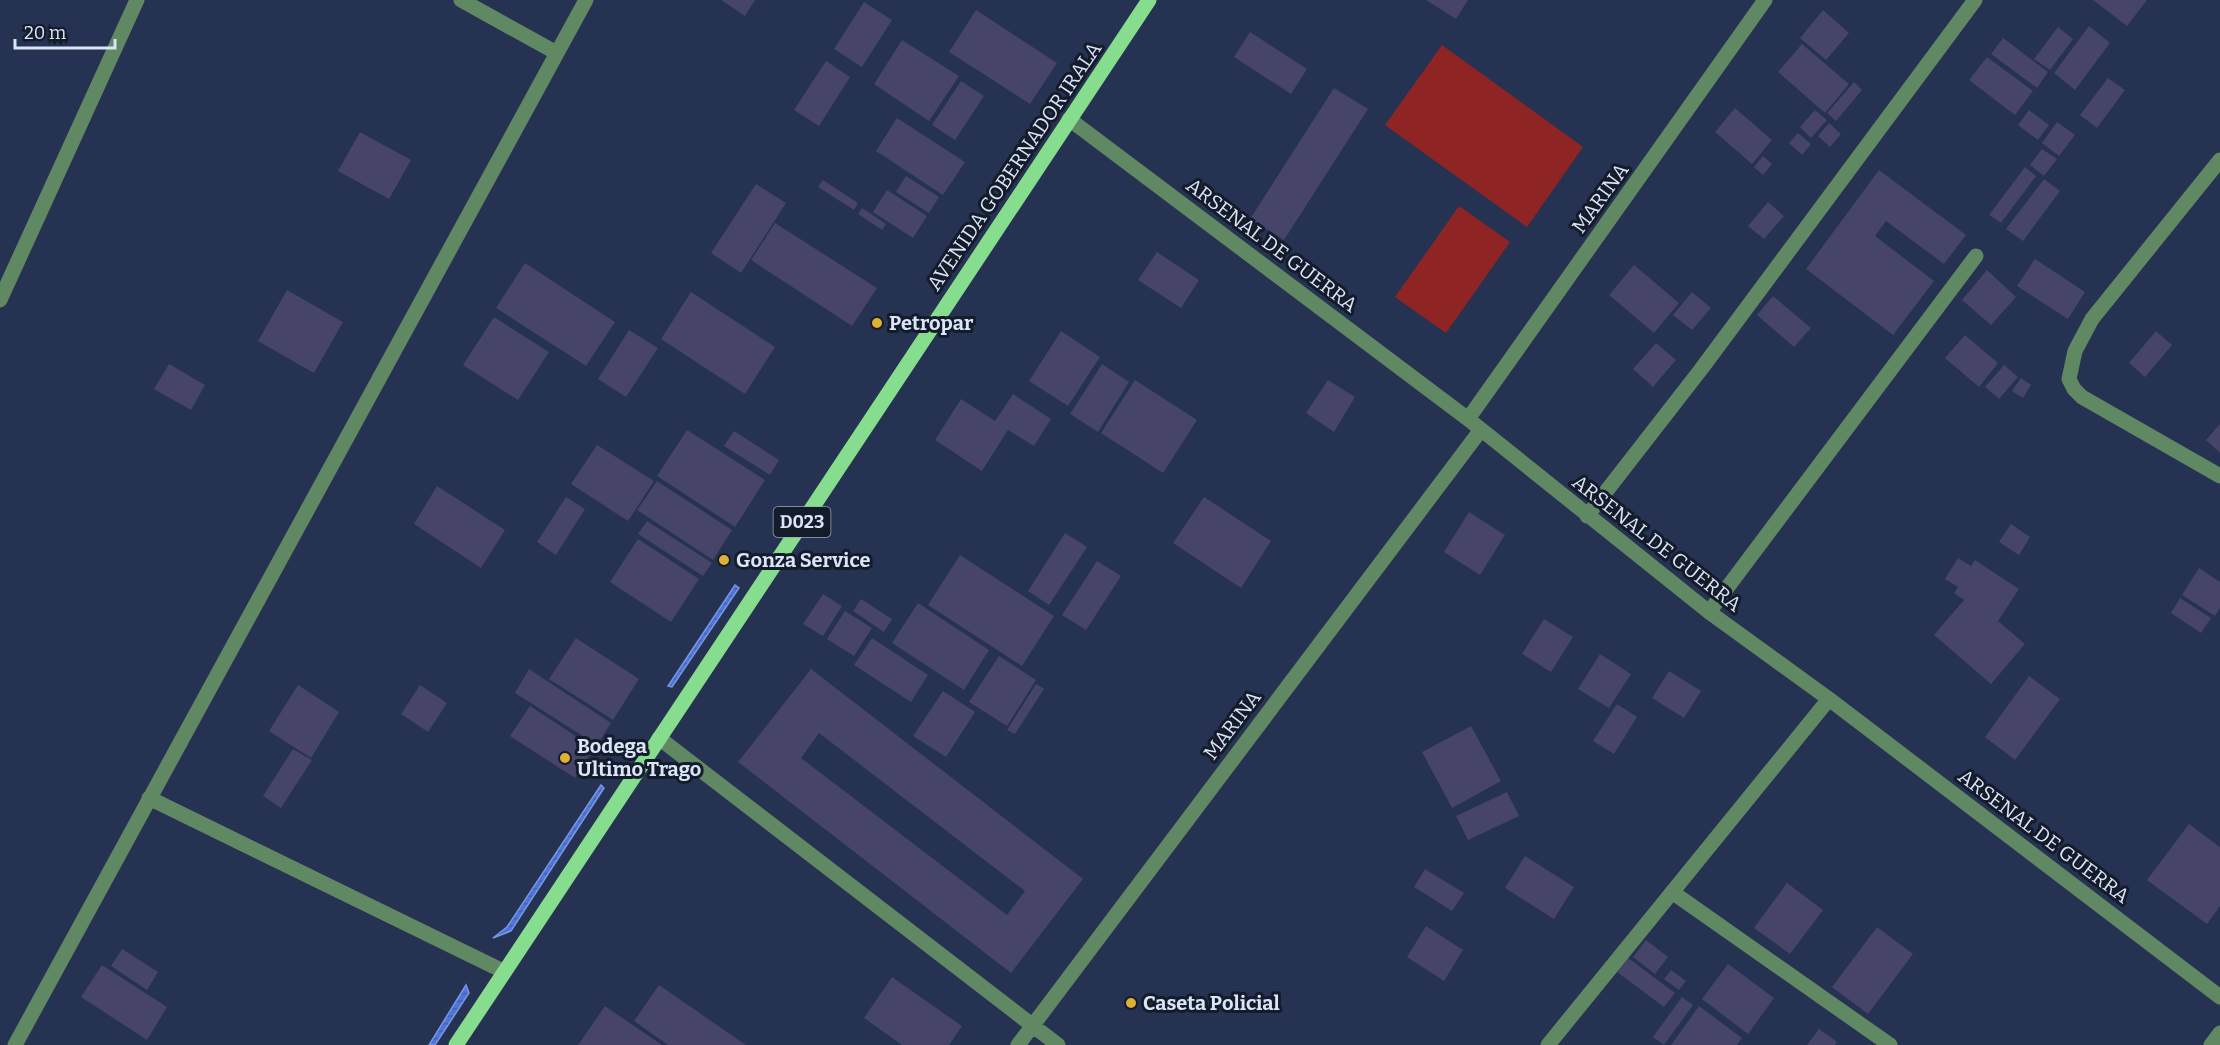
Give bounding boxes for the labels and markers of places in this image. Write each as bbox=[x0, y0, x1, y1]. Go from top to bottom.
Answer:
place label: Petropar bbox=[889, 311, 974, 335]
marker: Petropar bbox=[870, 316, 884, 330]
place label: Gonza Service bbox=[736, 548, 870, 572]
marker: Gonza Service bbox=[717, 553, 731, 567]
place label: Bodega Ultimo Trago bbox=[577, 734, 701, 781]
marker: Bodega Ultimo Trago bbox=[558, 751, 572, 765]
place label: Caseta Policial bbox=[1143, 991, 1280, 1015]
marker: Caseta Policial bbox=[1124, 996, 1138, 1010]

